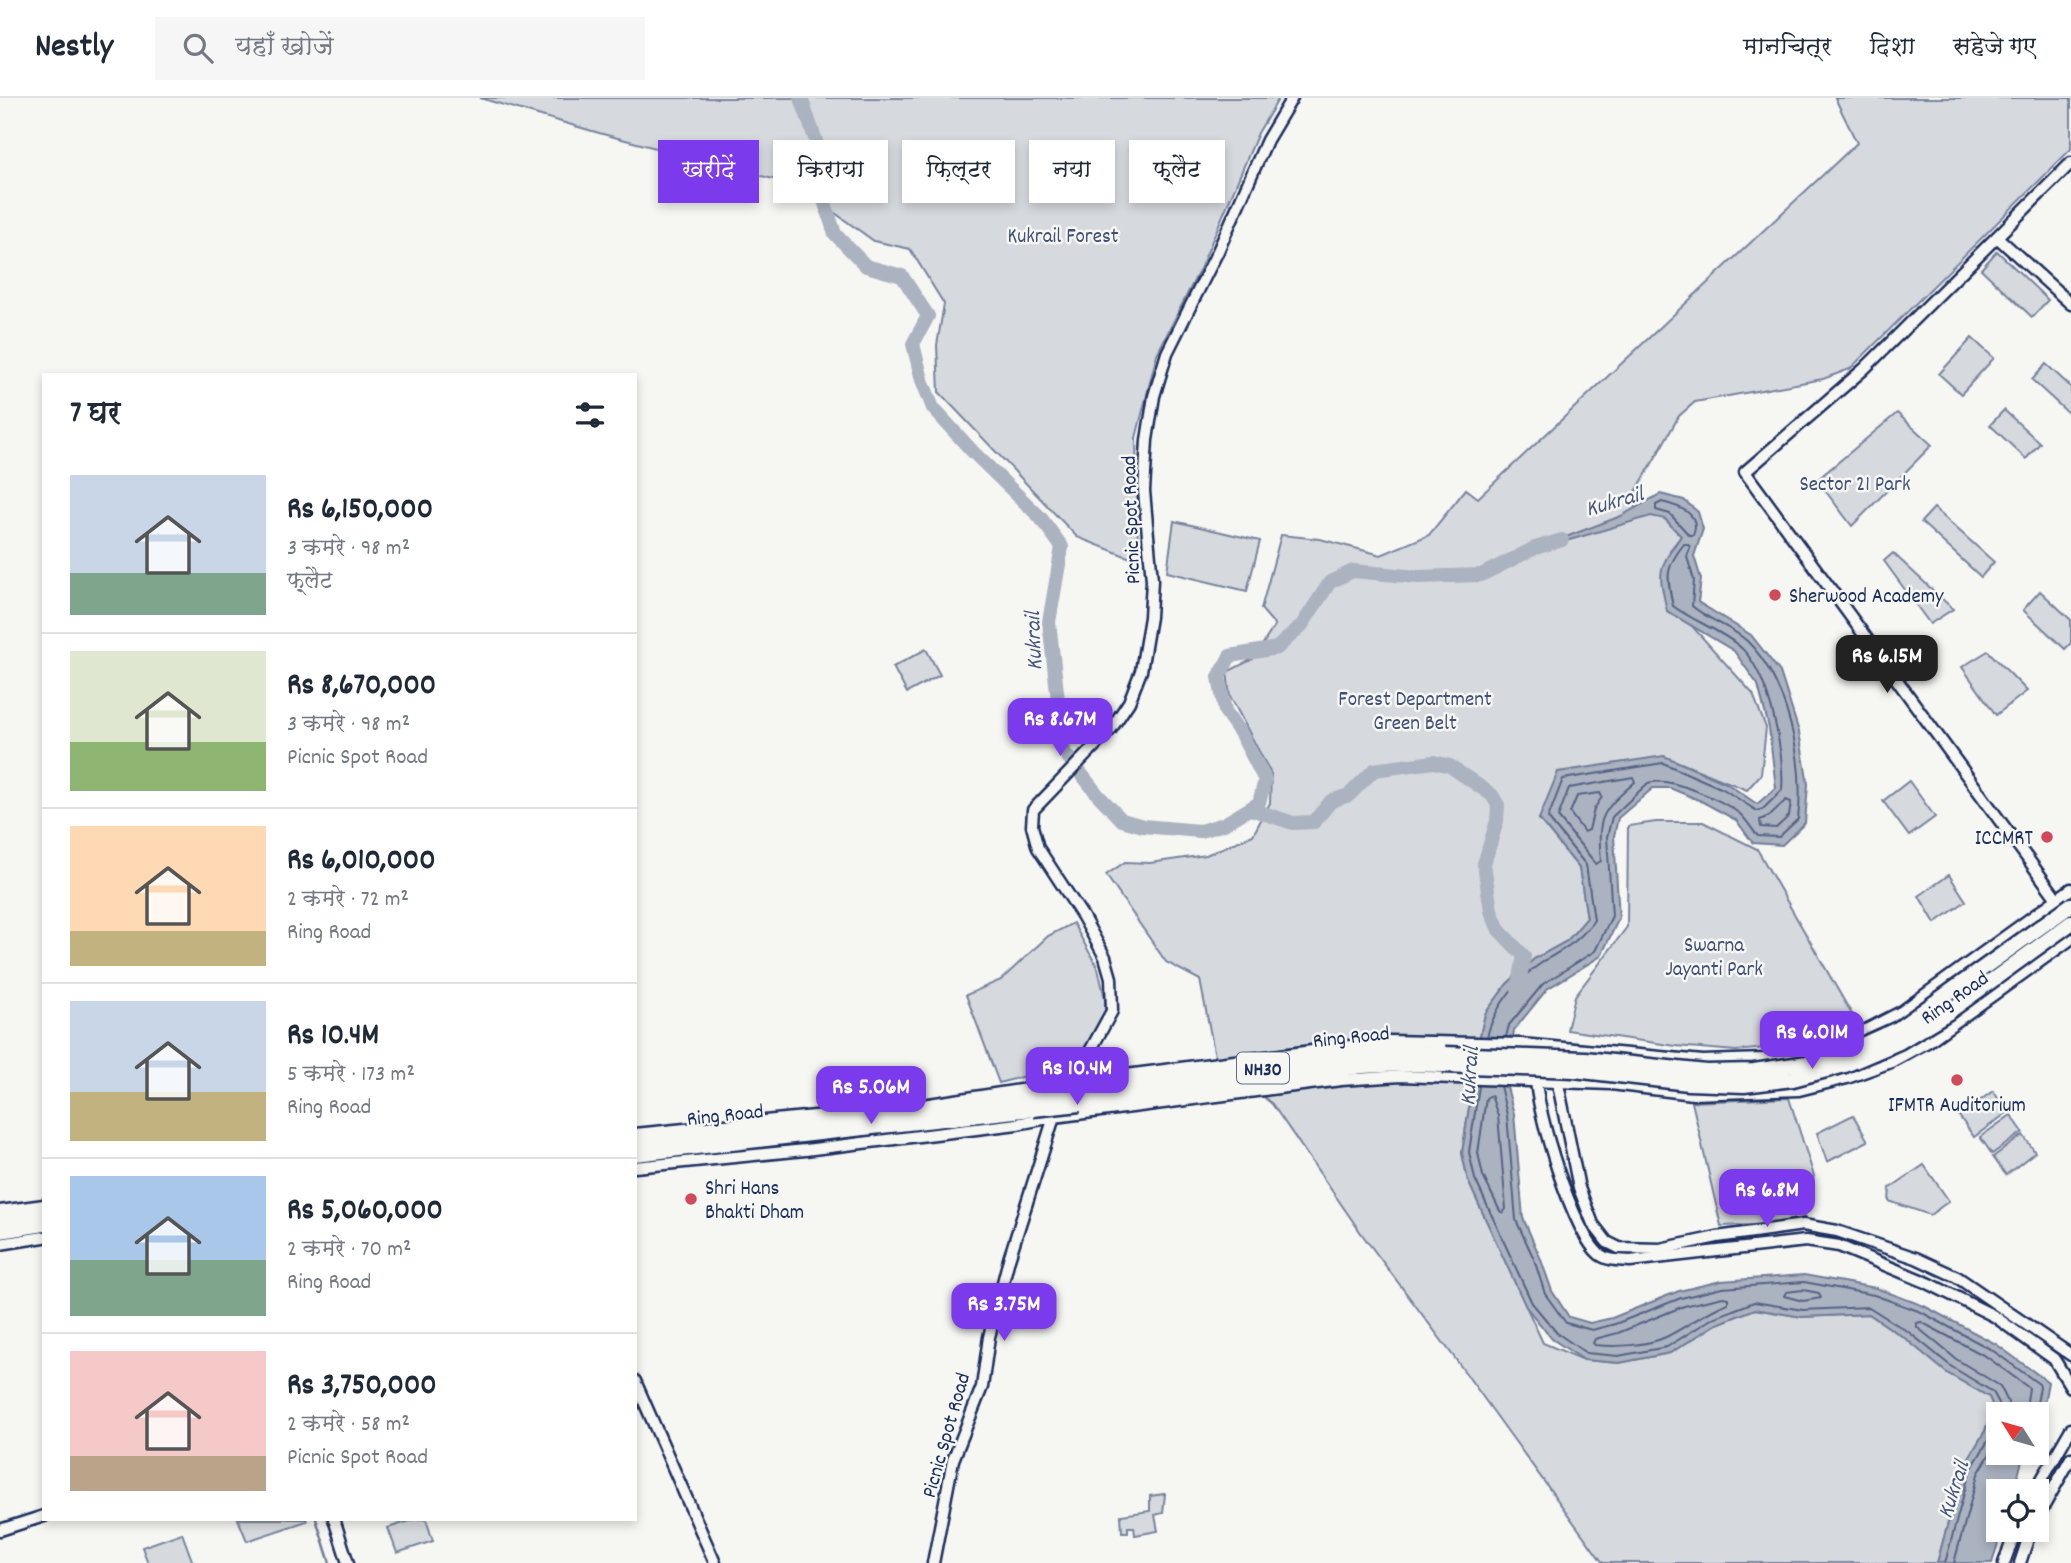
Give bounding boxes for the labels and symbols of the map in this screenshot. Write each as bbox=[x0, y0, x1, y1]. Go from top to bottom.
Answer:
park label: Kukrail Forest bbox=[1008, 223, 1119, 253]
street label: Picnic Spot Road bbox=[1116, 455, 1150, 585]
park label: Sector 21 Park bbox=[1799, 471, 1911, 501]
water label: Kukrail bbox=[1582, 479, 1649, 527]
place label: Sherwood Academy bbox=[1789, 583, 1944, 613]
marker: Sherwood Academy bbox=[1767, 587, 1783, 603]
water label: Kukrail bbox=[1018, 609, 1053, 671]
pin: Rs 6.15M bbox=[1815, 636, 1959, 695]
park label: Forest Department Green Belt bbox=[1338, 686, 1492, 740]
pin: Rs 8.67M bbox=[988, 698, 1132, 758]
place label: ICCMRT bbox=[1975, 825, 2034, 855]
marker: ICCMRT bbox=[2039, 829, 2055, 845]
park label: Swarna Jayanti Park bbox=[1665, 932, 1763, 986]
street label: Ring Road bbox=[1916, 965, 1996, 1034]
pin: Rs 6.01M bbox=[1740, 1012, 1884, 1071]
street label: Ring Road bbox=[1311, 1020, 1391, 1058]
water label: Kukrail bbox=[1453, 1044, 1490, 1107]
pin: Rs 10.4M bbox=[1005, 1048, 1149, 1107]
road number: NH30 bbox=[1237, 1052, 1289, 1084]
pin: Rs 5.06M bbox=[799, 1066, 943, 1126]
marker: IFMTR Auditorium bbox=[1949, 1072, 1965, 1088]
place label: IFMTR Auditorium bbox=[1888, 1092, 2026, 1122]
street label: Ring Road bbox=[685, 1098, 765, 1136]
pin: Rs 6.8M bbox=[1702, 1170, 1832, 1229]
place label: Shri Hans Bhakti Dham bbox=[705, 1175, 804, 1229]
marker: Shri Hans Bhakti Dham bbox=[683, 1191, 699, 1207]
pin: Rs 3.75M bbox=[932, 1284, 1076, 1343]
street label: Picnic Spot Road bbox=[916, 1370, 980, 1502]
north arrow bbox=[1986, 1402, 2049, 1465]
water label: Kukrail bbox=[1931, 1455, 1981, 1523]

